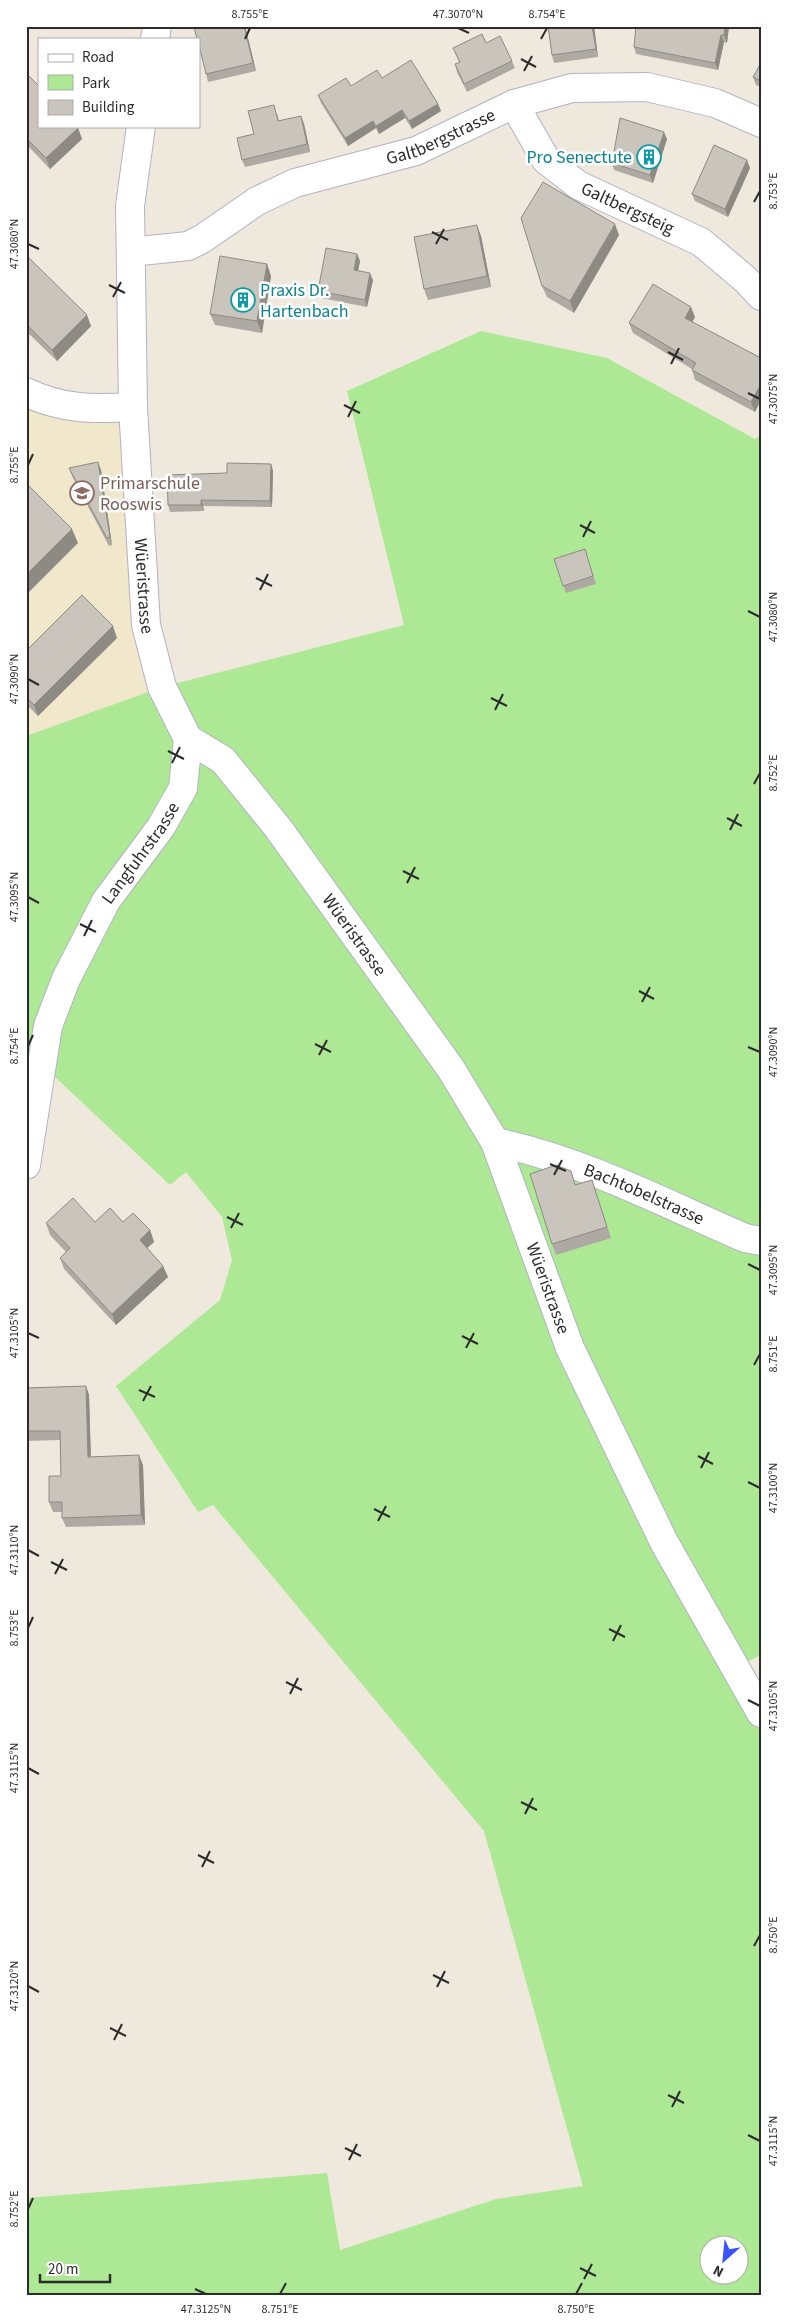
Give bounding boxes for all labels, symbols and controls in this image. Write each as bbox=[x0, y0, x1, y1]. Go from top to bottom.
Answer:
text: 8.755°E bbox=[231, 6, 269, 23]
text: 47.3070°N bbox=[433, 6, 483, 23]
text: 8.754°E bbox=[528, 6, 566, 23]
legend bbox=[38, 38, 200, 128]
text: Road bbox=[82, 47, 114, 68]
text: Park bbox=[82, 73, 111, 94]
text: Building bbox=[82, 97, 135, 118]
street label: Galtbergstrasse bbox=[383, 102, 500, 171]
building icon: Pro Senectute bbox=[636, 144, 662, 170]
place label: Pro Senectute bbox=[526, 145, 632, 170]
text: 8.753°E bbox=[765, 172, 782, 210]
street label: Galtbergsteig bbox=[577, 176, 679, 241]
text: 47.3080°N bbox=[6, 219, 23, 269]
place label: Praxis Dr. Hartenbach bbox=[260, 278, 348, 324]
building icon: Praxis Dr. Hartenbach bbox=[230, 287, 256, 313]
text: 47.3075°N bbox=[765, 374, 782, 424]
text: 8.755°E bbox=[6, 446, 23, 484]
place label: Primarschule Rooswis bbox=[100, 471, 200, 517]
school or university icon: Primarschule Rooswis bbox=[69, 480, 95, 506]
street label: Wüeristrasse bbox=[128, 537, 160, 637]
text: 47.3080°N bbox=[765, 592, 782, 642]
text: 47.3090°N bbox=[6, 654, 23, 704]
text: 8.752°E bbox=[765, 754, 782, 792]
street label: Langfuhrstrasse bbox=[96, 797, 185, 909]
text: 47.3095°N bbox=[6, 872, 23, 922]
street label: Wüeristrasse bbox=[317, 889, 393, 981]
text: 8.754°E bbox=[6, 1027, 23, 1065]
text: 47.3090°N bbox=[765, 1027, 782, 1077]
street label: Bachtobelstrasse bbox=[580, 1157, 708, 1231]
street label: Wüeristrasse bbox=[520, 1239, 576, 1337]
text: 47.3095°N bbox=[765, 1245, 782, 1295]
text: 47.3105°N bbox=[6, 1308, 23, 1358]
text: 8.751°E bbox=[765, 1335, 782, 1373]
text: 47.3100°N bbox=[765, 1463, 782, 1513]
text: 47.3110°N bbox=[6, 1525, 23, 1575]
text: 8.753°E bbox=[6, 1609, 23, 1647]
text: 47.3105°N bbox=[765, 1681, 782, 1731]
text: 47.3115°N bbox=[6, 1743, 23, 1793]
text: 8.750°E bbox=[765, 1916, 782, 1954]
text: 47.3120°N bbox=[6, 1961, 23, 2011]
text: 47.3115°N bbox=[765, 2116, 782, 2166]
text: 8.752°E bbox=[6, 2190, 23, 2228]
north arrow bbox=[700, 2234, 750, 2284]
scale bar bbox=[40, 2252, 110, 2284]
text: 20 m bbox=[48, 2259, 78, 2280]
text: N bbox=[710, 2260, 727, 2282]
text: 47.3125°N bbox=[181, 2301, 231, 2318]
text: 8.751°E bbox=[261, 2301, 299, 2318]
text: 8.750°E bbox=[557, 2301, 595, 2318]

